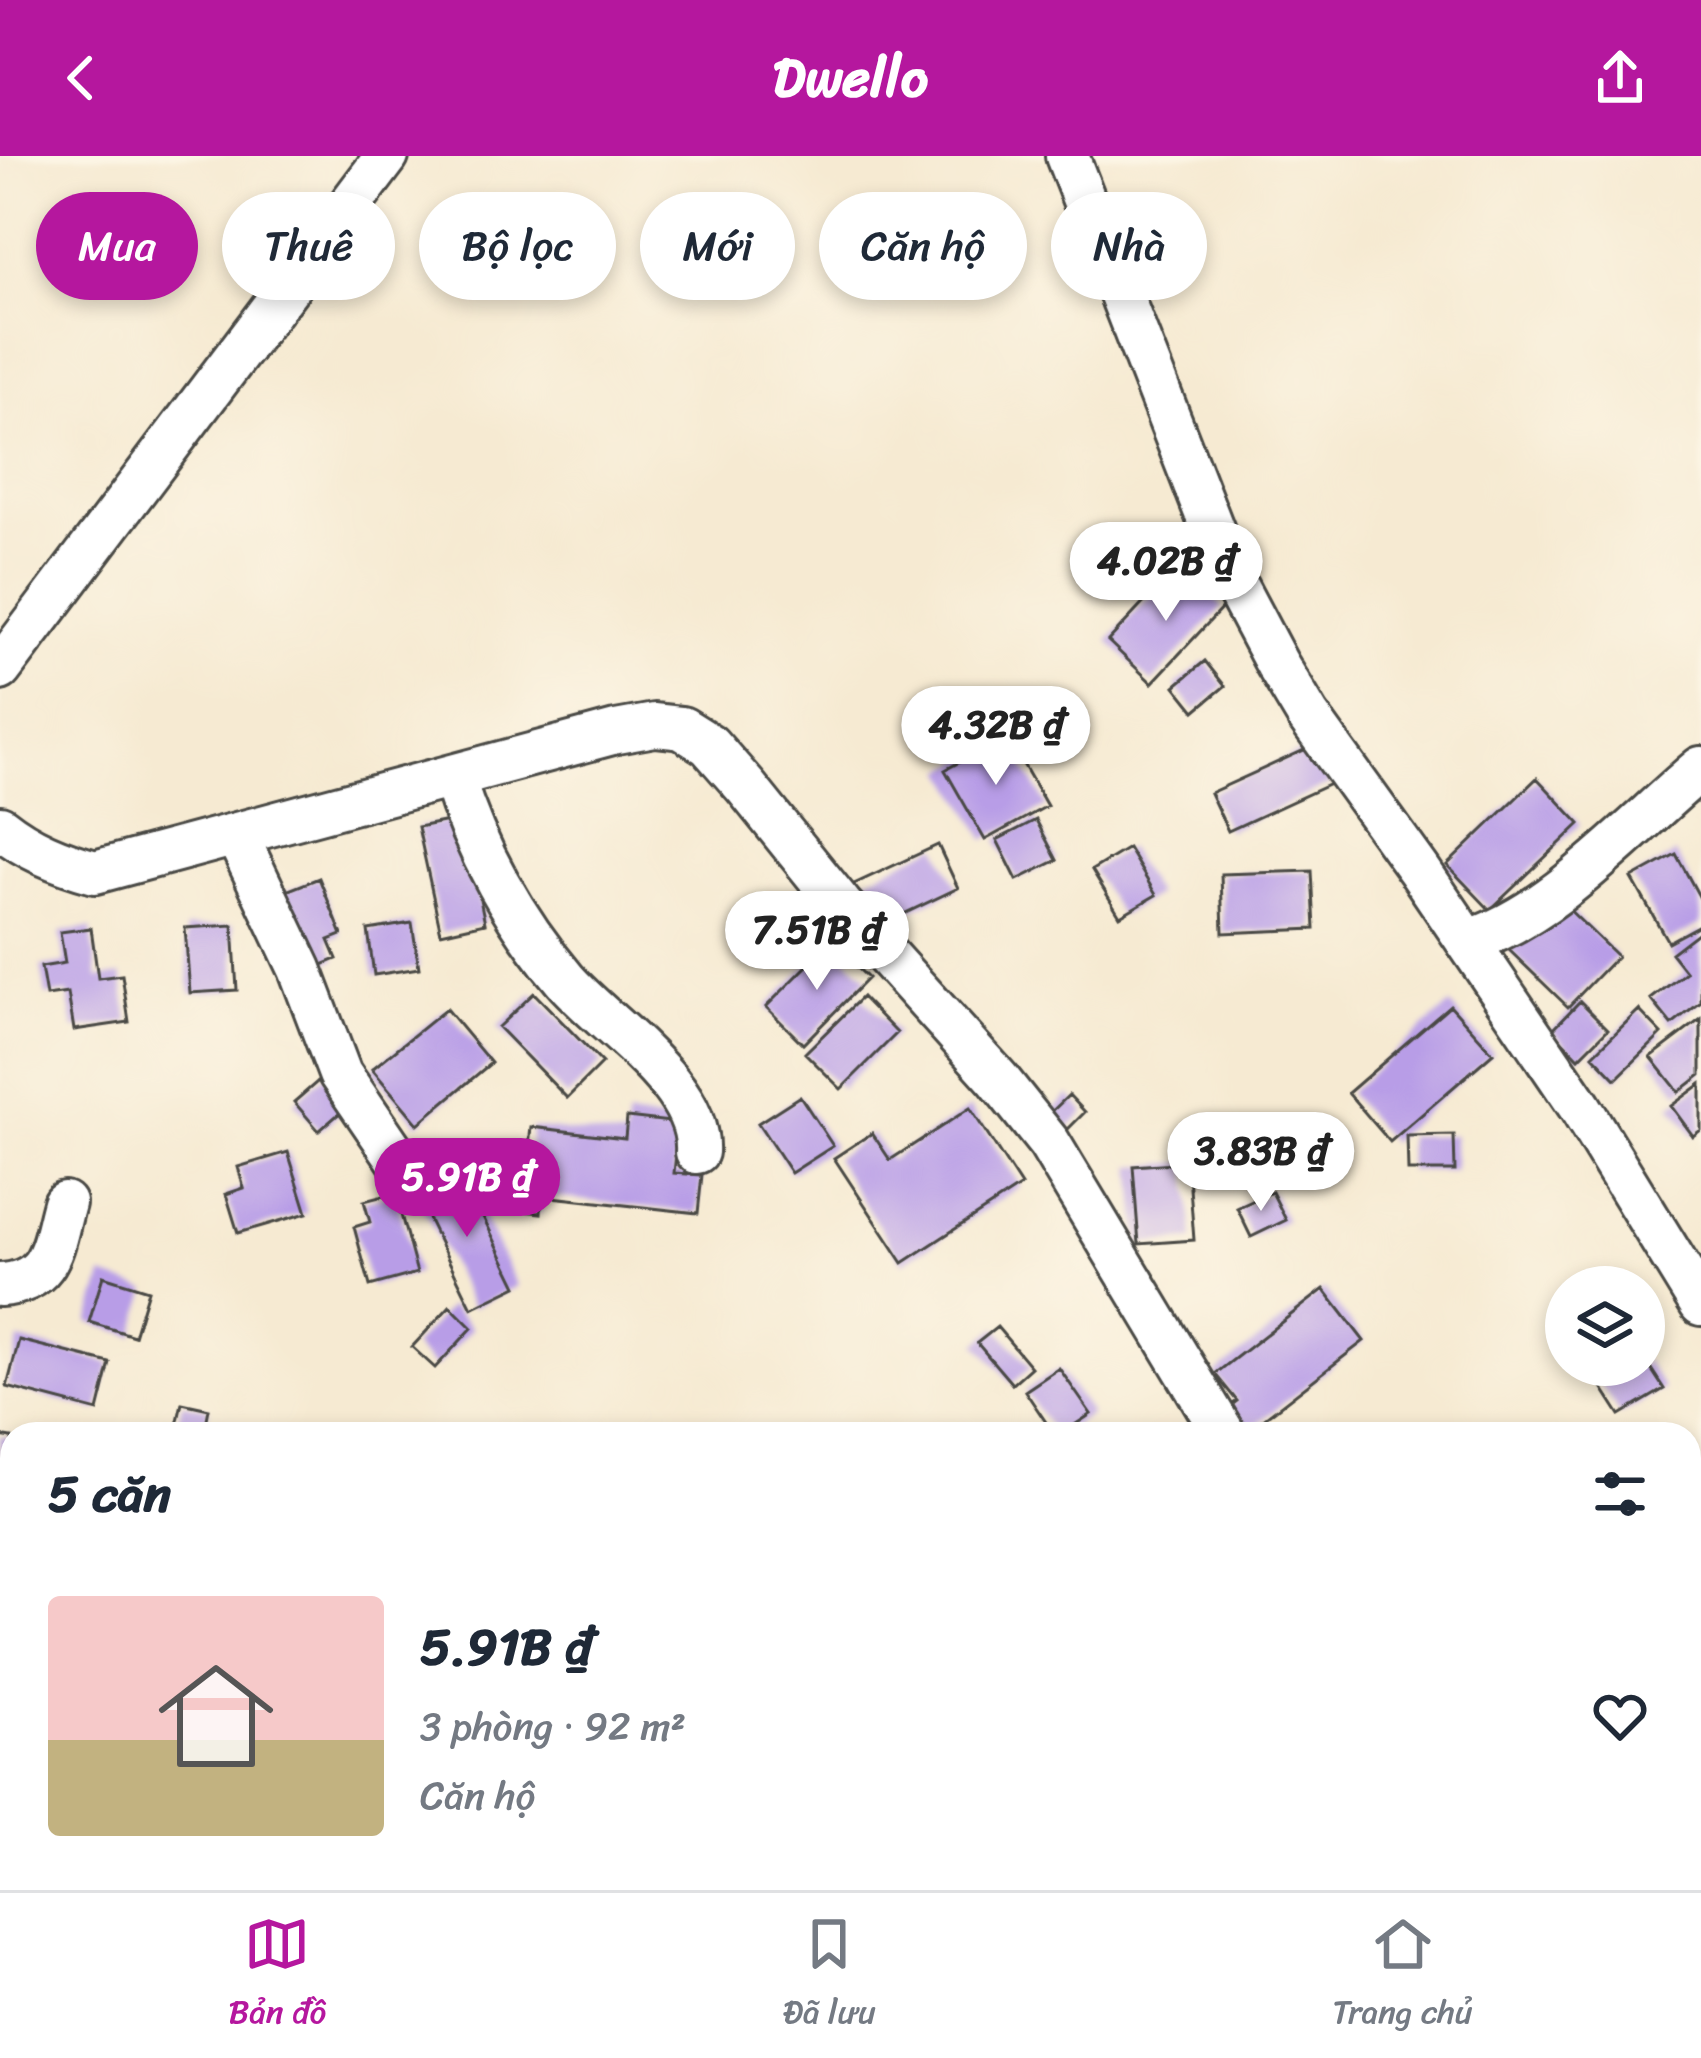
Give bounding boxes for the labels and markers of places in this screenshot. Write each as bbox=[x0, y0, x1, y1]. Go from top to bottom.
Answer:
pin: 4.02B ₫ bbox=[1055, 522, 1277, 624]
pin: 4.32B ₫ bbox=[885, 686, 1107, 788]
pin: 7.51B ₫ bbox=[706, 891, 928, 993]
pin: 3.83B ₫ bbox=[1150, 1112, 1372, 1214]
pin: 5.91B ₫ bbox=[356, 1138, 578, 1240]

